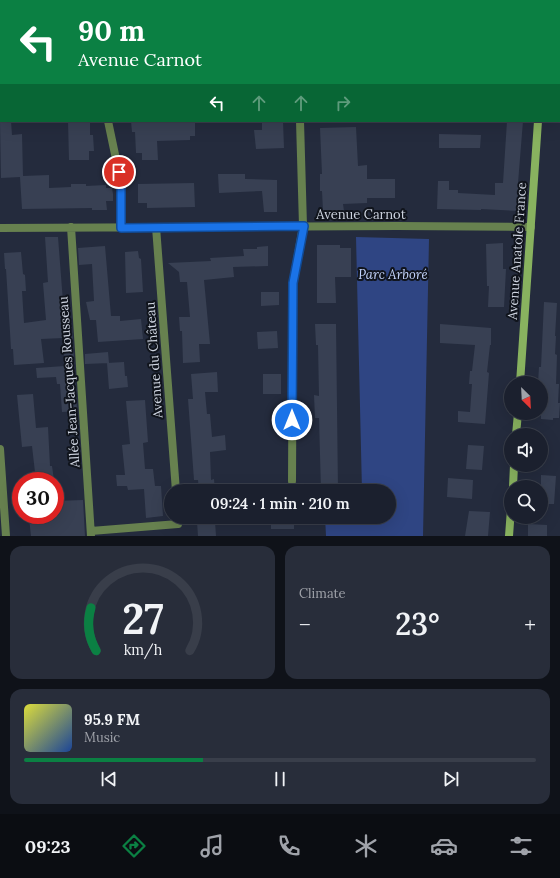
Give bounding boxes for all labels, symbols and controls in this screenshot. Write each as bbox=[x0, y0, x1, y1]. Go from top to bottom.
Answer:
text: 90 m bbox=[78, 13, 145, 49]
icon: left bbox=[12, 16, 64, 68]
text: Avenue Carnot bbox=[78, 48, 202, 71]
icon: left bbox=[206, 92, 228, 114]
icon: ahead bbox=[248, 92, 270, 114]
icon: ahead bbox=[290, 92, 312, 114]
icon: right bbox=[332, 92, 354, 114]
pin bbox=[102, 155, 136, 189]
icon: arrive bbox=[108, 161, 130, 183]
street label: Avenue Anatole France bbox=[504, 182, 530, 321]
street label: Avenue Carnot bbox=[315, 206, 406, 223]
park label: Parc Arboré bbox=[358, 266, 428, 283]
street label: Allée Jean-Jacques Rousseau bbox=[55, 296, 84, 469]
street label: Avenue du Château bbox=[141, 301, 167, 420]
north arrow bbox=[504, 376, 548, 420]
map controls bbox=[504, 376, 548, 524]
position arrow bbox=[271, 399, 313, 441]
button: sound bbox=[504, 428, 548, 472]
speed limit sign: 30 bbox=[12, 472, 64, 524]
button: search bbox=[504, 480, 548, 524]
text: 09:24 · 1 min · 210 m bbox=[210, 494, 350, 513]
text: Climate bbox=[299, 585, 346, 602]
text: 27 bbox=[122, 591, 163, 644]
text: 23° bbox=[395, 605, 440, 643]
text: − bbox=[299, 610, 311, 638]
text: + bbox=[524, 610, 536, 638]
text: km/h bbox=[123, 640, 162, 659]
text: 95.9 FM bbox=[84, 710, 140, 729]
text: Music bbox=[84, 729, 120, 746]
icon: previous bbox=[98, 768, 120, 790]
icon: pause bbox=[269, 768, 291, 790]
icon: next bbox=[440, 768, 462, 790]
icon: directions bbox=[120, 832, 148, 860]
icon: music bbox=[198, 832, 226, 860]
icon: phone bbox=[275, 832, 303, 860]
icon: climate bbox=[352, 832, 380, 860]
icon: car bbox=[430, 832, 458, 860]
icon: filters bbox=[507, 832, 535, 860]
text: 09:23 bbox=[25, 835, 71, 858]

